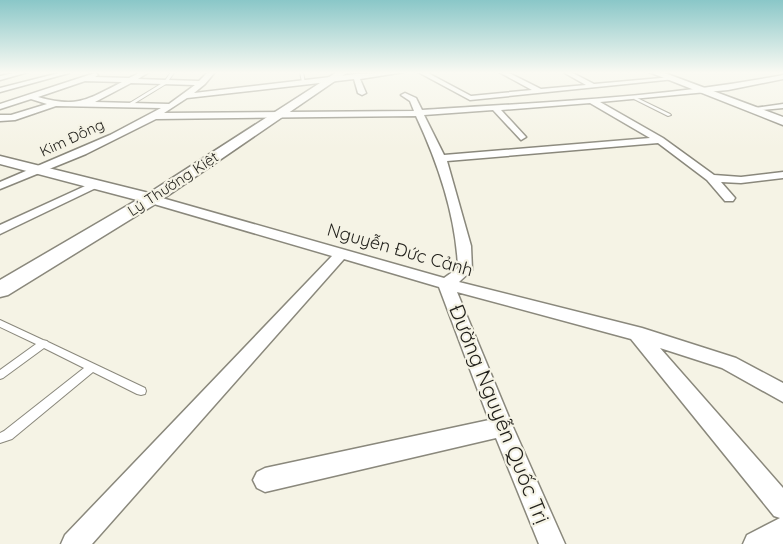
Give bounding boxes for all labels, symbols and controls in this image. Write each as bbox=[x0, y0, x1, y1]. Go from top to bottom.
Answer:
street label: Kim Đồng bbox=[37, 114, 107, 161]
street label: Lý Thường Kiệt bbox=[124, 147, 222, 220]
street label: Nguyễn Đức Cảnh bbox=[324, 218, 476, 281]
street label: Đường Nguyễn Quốc Trị bbox=[444, 300, 556, 527]

